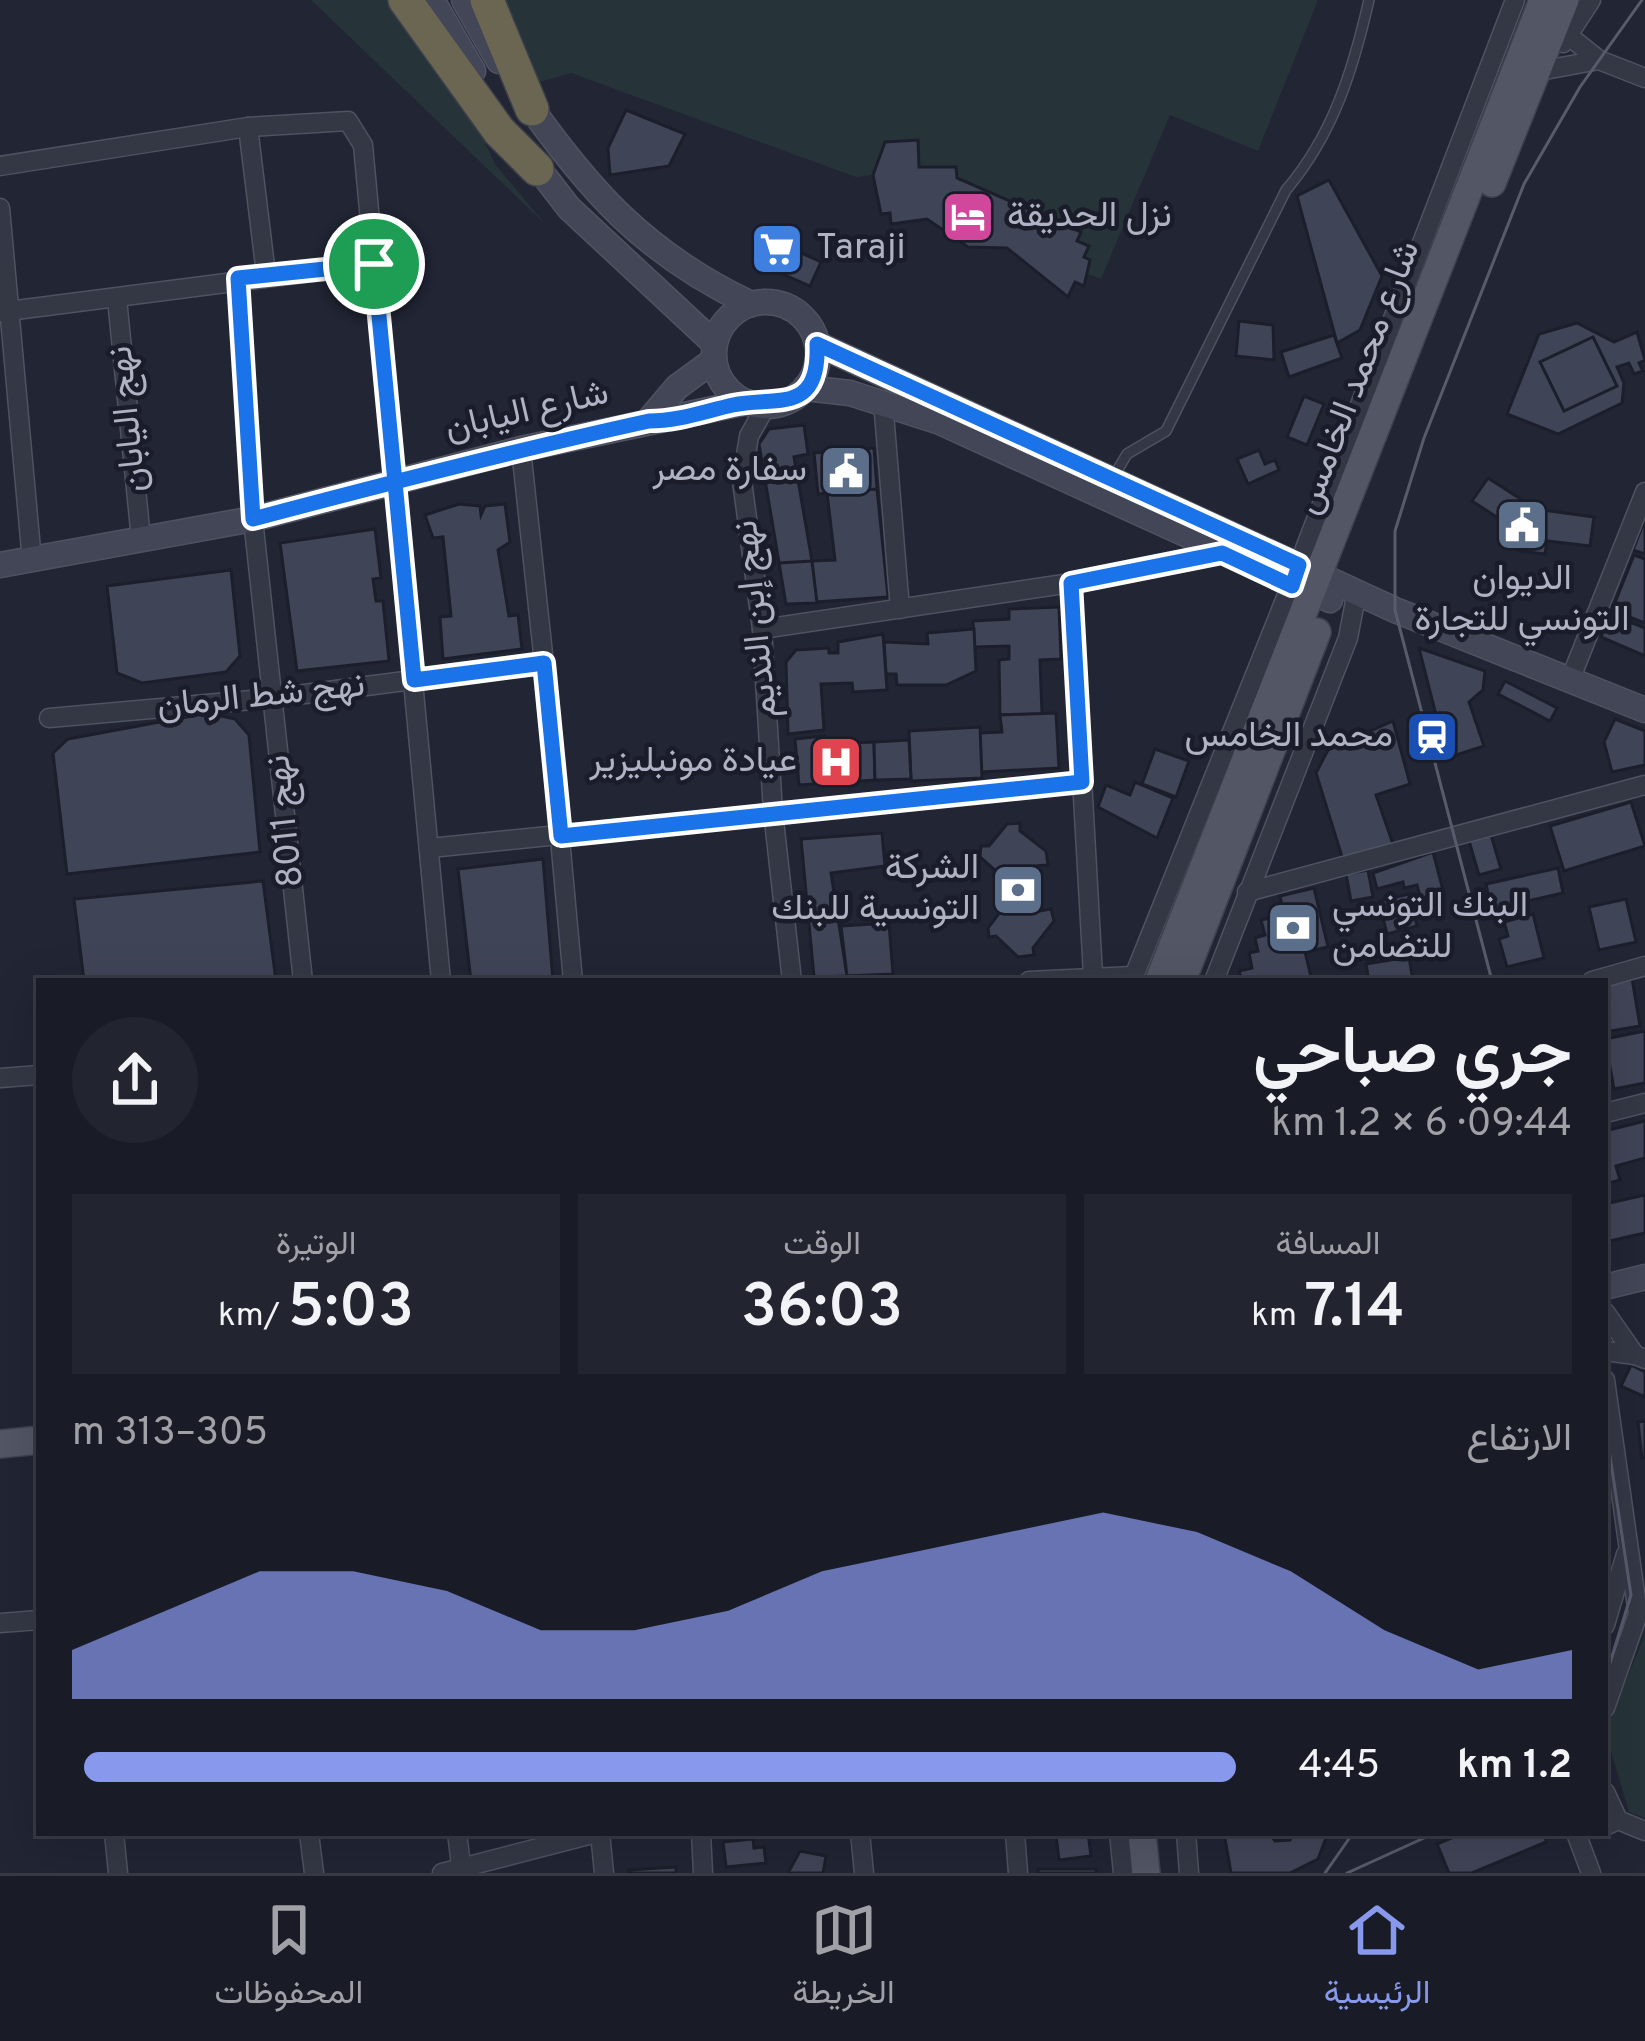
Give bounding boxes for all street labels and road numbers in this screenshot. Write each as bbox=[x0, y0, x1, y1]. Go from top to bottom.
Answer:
street label: شارع محمد الخامس bbox=[1286, 235, 1432, 521]
street label: نهج اليابان bbox=[98, 343, 160, 495]
street label: شارع اليابان bbox=[441, 371, 613, 453]
street label: نهج إبن النديم bbox=[724, 518, 790, 720]
street label: نهج شط الرمان bbox=[155, 663, 367, 731]
street label: نهج 8011 bbox=[256, 752, 316, 890]

